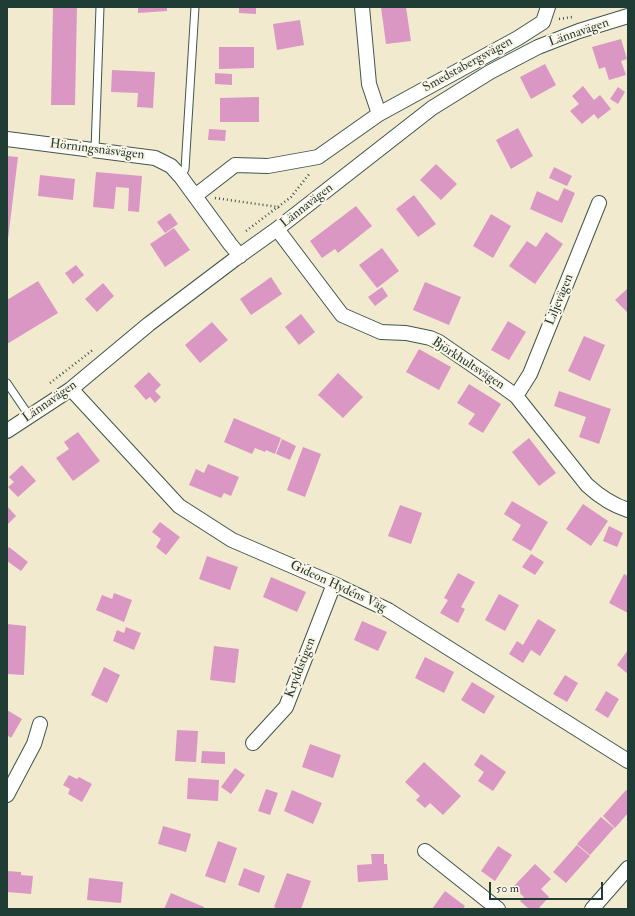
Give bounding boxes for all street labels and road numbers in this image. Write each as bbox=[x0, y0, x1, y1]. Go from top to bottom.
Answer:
street label: Lännavägen bbox=[547, 15, 611, 51]
street label: Smedstabergsvägen bbox=[420, 34, 516, 96]
street label: Hörningsnäsvägen bbox=[49, 136, 145, 164]
street label: Lännavägen bbox=[277, 181, 337, 231]
street label: Liljevägen bbox=[543, 272, 577, 328]
street label: Björkhultsvägen bbox=[429, 335, 507, 393]
street label: Lännavägen bbox=[20, 378, 80, 426]
street label: Gideon Hydéns Väg bbox=[287, 558, 389, 616]
street label: Kryddstigen bbox=[282, 636, 320, 700]

